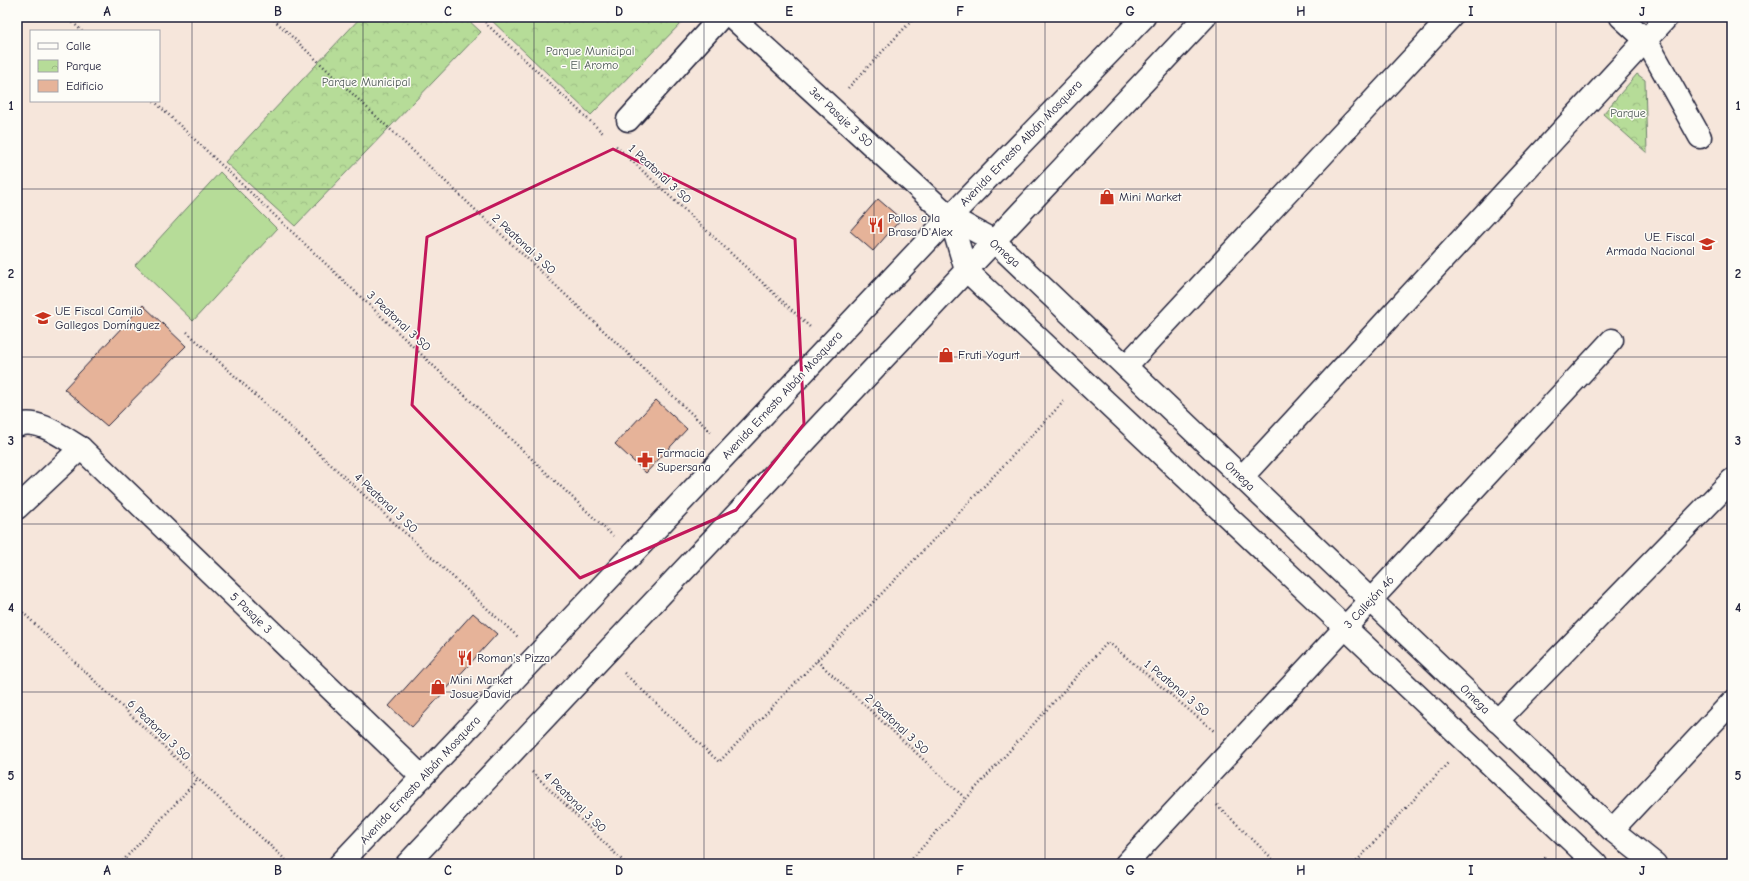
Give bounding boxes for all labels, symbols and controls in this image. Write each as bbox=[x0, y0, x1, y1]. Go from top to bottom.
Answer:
text: A bbox=[103, 4, 111, 19]
text: B bbox=[274, 4, 282, 19]
text: C bbox=[444, 4, 452, 19]
text: D bbox=[615, 4, 623, 19]
text: E bbox=[785, 4, 793, 19]
text: F bbox=[956, 4, 964, 19]
text: G bbox=[1125, 4, 1135, 19]
text: H bbox=[1296, 4, 1306, 19]
text: I bbox=[1468, 4, 1474, 19]
text: J bbox=[1639, 4, 1645, 19]
legend bbox=[30, 30, 160, 102]
text: Calle bbox=[66, 39, 91, 53]
park label: Parque Municipal - El Aromo bbox=[546, 44, 634, 72]
text: Parque bbox=[66, 59, 101, 73]
park label: Parque Municipal bbox=[322, 75, 410, 89]
street label: Avenida Ernesto Albán Mosquera bbox=[957, 77, 1085, 209]
text: Edificio bbox=[66, 79, 103, 93]
street label: 3er Pasaje 3 SO bbox=[806, 84, 876, 150]
text: 1 bbox=[8, 98, 14, 113]
text: 1 bbox=[1735, 98, 1741, 113]
park label: Parque bbox=[1610, 106, 1646, 120]
street label: 1 Peatonal 3 SO bbox=[626, 141, 694, 207]
shop icon: Mini Market bbox=[1098, 188, 1116, 206]
place label: Mini Market bbox=[1119, 190, 1182, 204]
street label: 2 Peatonal 3 SO bbox=[489, 211, 559, 277]
place label: Pollos a la Brasa D'Alex bbox=[888, 211, 953, 239]
restaurant icon: Pollos a la Brasa D'Alex bbox=[867, 216, 885, 234]
place label: UE. Fiscal Armada Nacional bbox=[1606, 230, 1695, 258]
school or university icon: UE. Fiscal Armada Nacional bbox=[1698, 235, 1716, 253]
street label: Omega bbox=[987, 236, 1023, 270]
text: 2 bbox=[8, 266, 14, 281]
text: 2 bbox=[1735, 266, 1741, 281]
street label: 3 Peatonal 3 SO bbox=[364, 288, 434, 354]
place label: UE Fiscal Camilo Gallegos Domínguez bbox=[55, 304, 160, 332]
school or university icon: UE Fiscal Camilo Gallegos Domínguez bbox=[34, 309, 52, 327]
street label: Avenida Ernesto Albán Mosquera bbox=[719, 328, 845, 462]
shop icon: Fruti Yogurt bbox=[937, 346, 955, 364]
place label: Fruti Yogurt bbox=[958, 348, 1020, 362]
text: 3 bbox=[8, 433, 14, 448]
text: 3 bbox=[1735, 433, 1741, 448]
place label: Farmacia Supersana bbox=[657, 446, 711, 474]
pharmacy icon: Farmacia Supersana bbox=[636, 451, 654, 469]
street label: Omega bbox=[1222, 458, 1258, 494]
street label: 4 Peatonal 3 SO bbox=[351, 470, 421, 536]
street label: 3 Callejón 46 bbox=[1341, 573, 1397, 631]
street label: 5 Pasaje 3 bbox=[227, 590, 275, 636]
text: 4 bbox=[8, 600, 14, 615]
text: 4 bbox=[1735, 600, 1741, 615]
restaurant icon: Roman's Pizza bbox=[456, 649, 474, 667]
place label: Roman's Pizza bbox=[477, 651, 550, 665]
street label: 1 Peatonal 3 SO bbox=[1142, 657, 1213, 719]
place label: Mini Market Josue David bbox=[450, 673, 513, 701]
shop icon: Mini Market Josue David bbox=[429, 678, 447, 696]
street label: Omega bbox=[1457, 681, 1493, 717]
street label: 2 Peatonal 3 SO bbox=[862, 691, 932, 757]
street label: 6 Peatonal 3 SO bbox=[125, 696, 194, 764]
street label: Avenida Ernesto Albán Mosquera bbox=[357, 713, 483, 847]
text: 5 bbox=[8, 768, 15, 783]
text: 5 bbox=[1735, 768, 1742, 783]
street label: 4 Peatonal 3 SO bbox=[541, 769, 609, 836]
text: A bbox=[103, 863, 111, 878]
text: B bbox=[274, 863, 282, 878]
text: C bbox=[444, 863, 452, 878]
text: D bbox=[615, 863, 623, 878]
text: E bbox=[785, 863, 793, 878]
text: F bbox=[956, 863, 964, 878]
text: G bbox=[1125, 863, 1135, 878]
text: H bbox=[1296, 863, 1306, 878]
text: I bbox=[1468, 863, 1474, 878]
text: J bbox=[1639, 863, 1645, 878]

